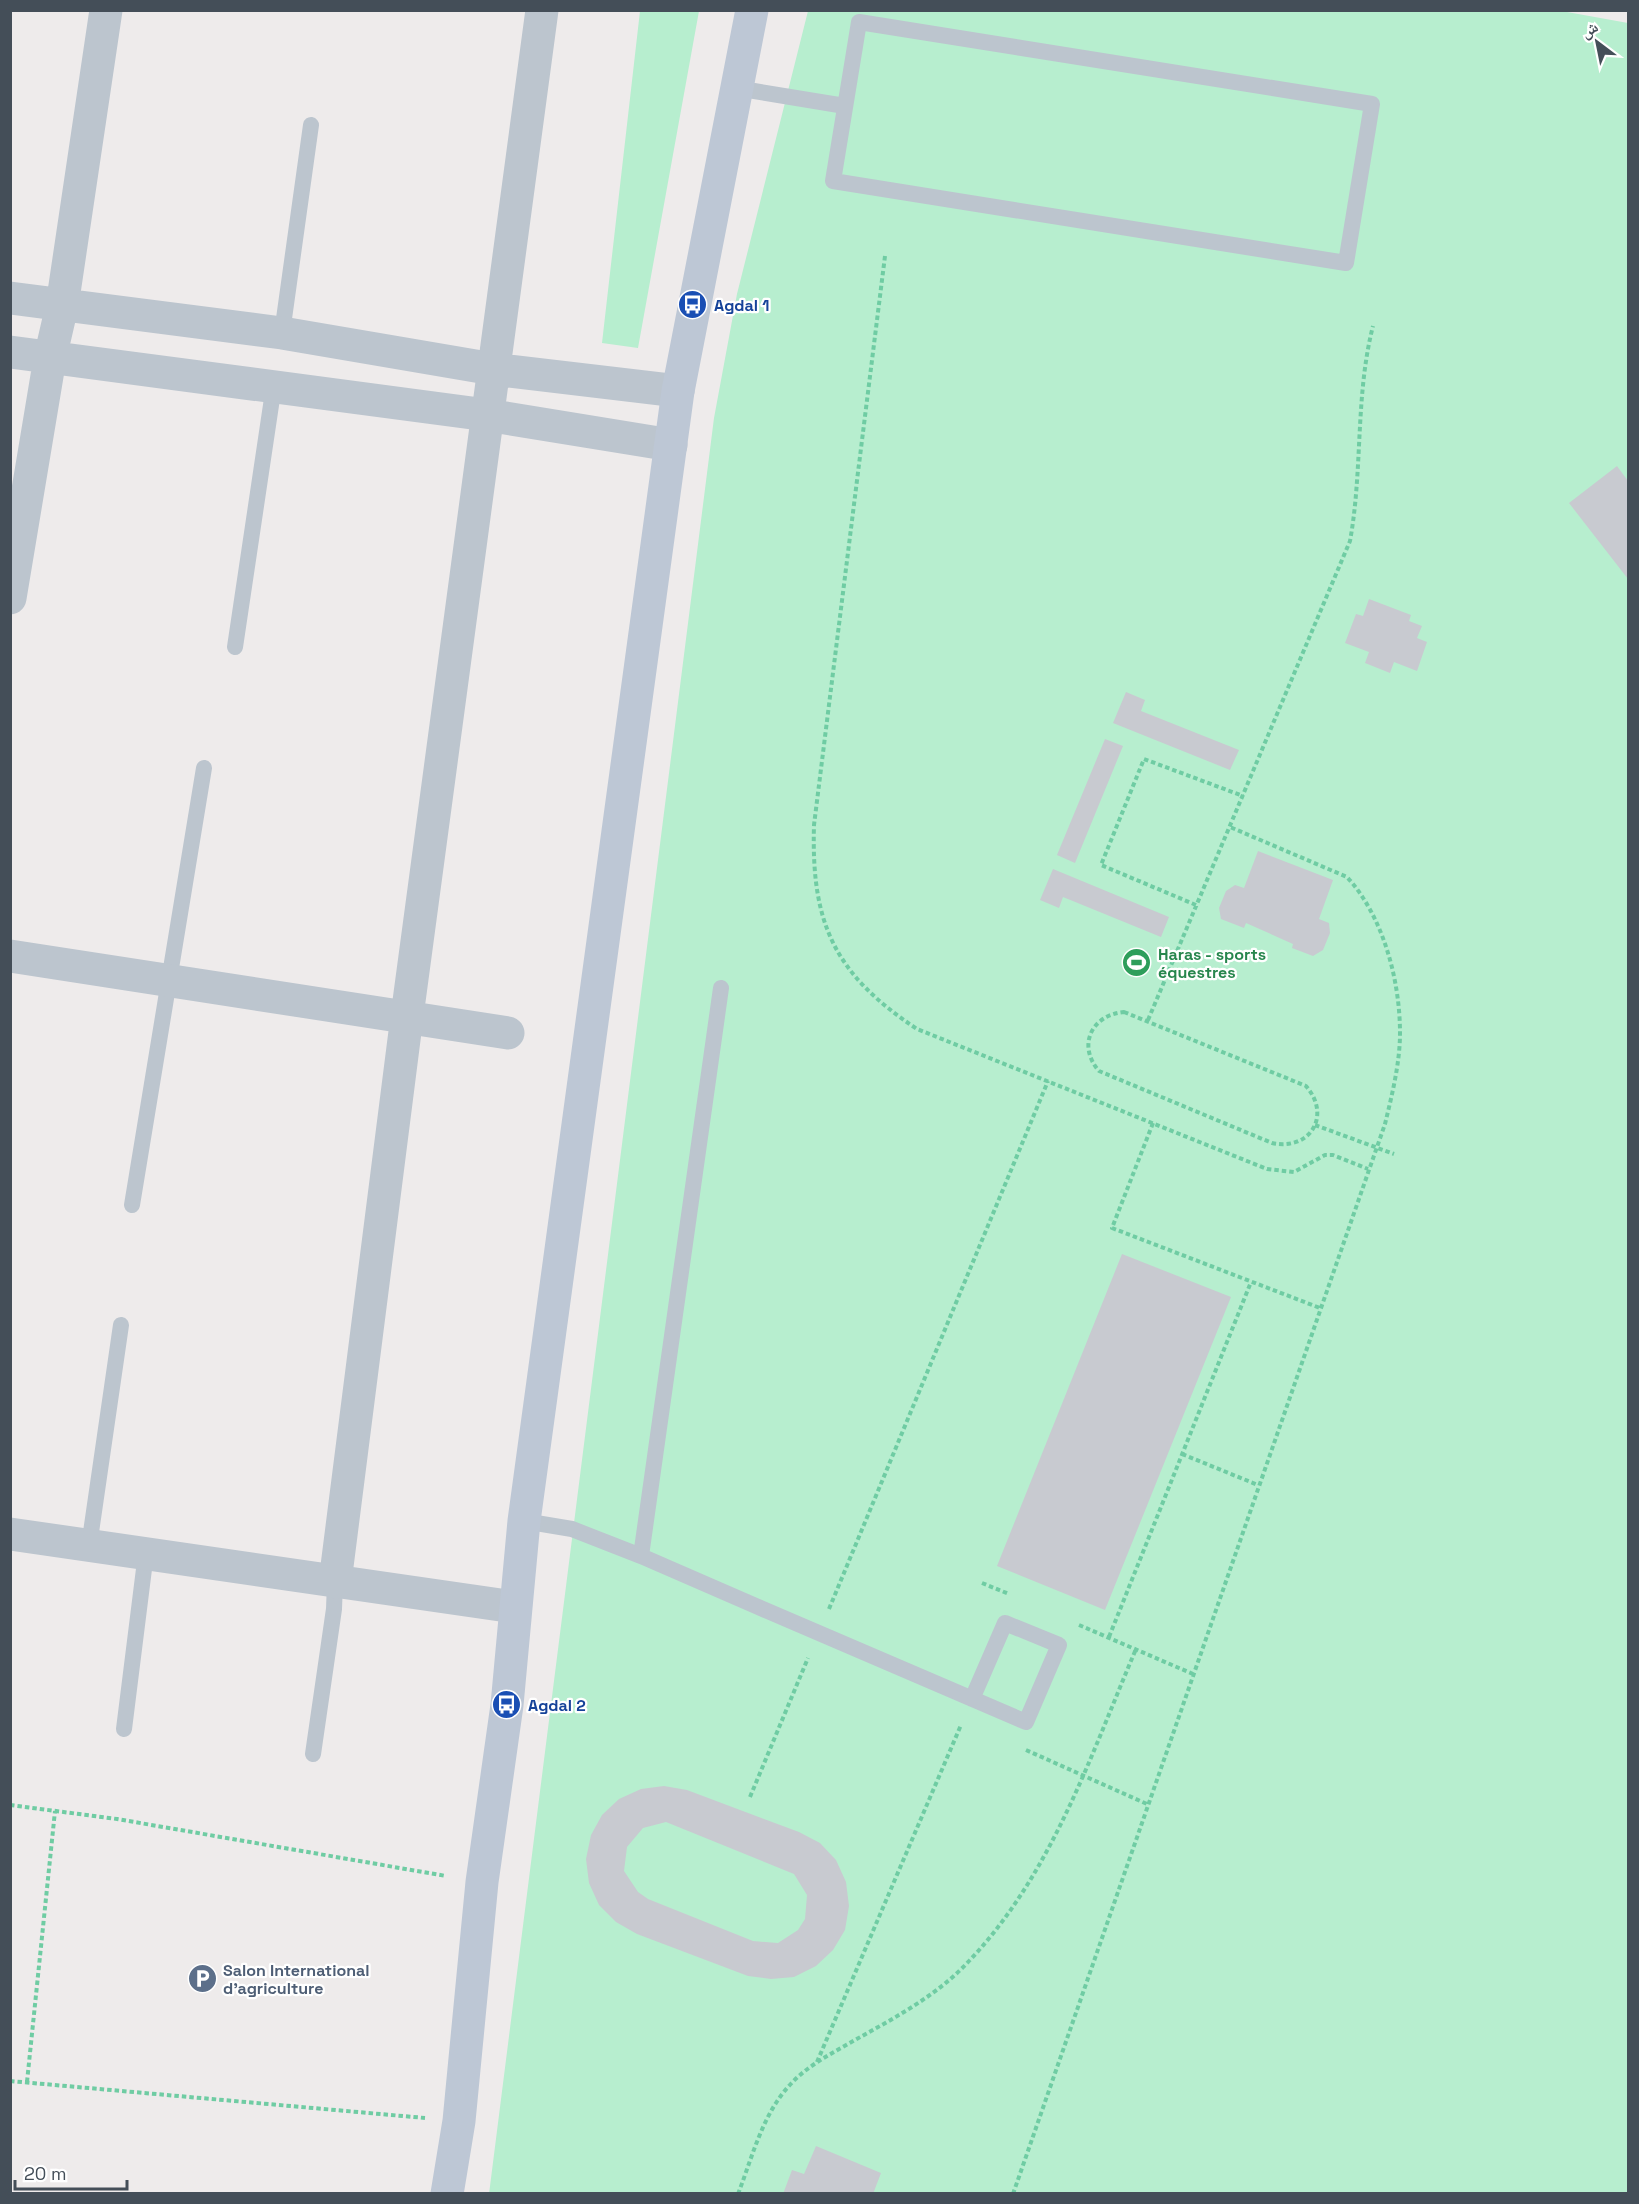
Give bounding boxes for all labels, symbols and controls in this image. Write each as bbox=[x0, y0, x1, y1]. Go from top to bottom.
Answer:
north arrow bbox=[1567, 12, 1627, 72]
text: ش bbox=[1577, 16, 1602, 43]
bus stop icon: Agdal 1 bbox=[677, 289, 709, 321]
place label: Agdal 1 bbox=[714, 295, 769, 316]
place label: Haras - sports équestres bbox=[1158, 944, 1266, 983]
sports icon: Haras - sports équestres bbox=[1121, 947, 1153, 979]
bus stop icon: Agdal 2 bbox=[491, 1689, 523, 1721]
place label: Agdal 2 bbox=[528, 1695, 586, 1716]
place label: Salon International d'agriculture bbox=[223, 1960, 370, 1999]
parking icon: Salon International d'agriculture bbox=[186, 1963, 218, 1995]
scale bar bbox=[15, 2153, 128, 2191]
text: 20 m bbox=[24, 2162, 67, 2185]

